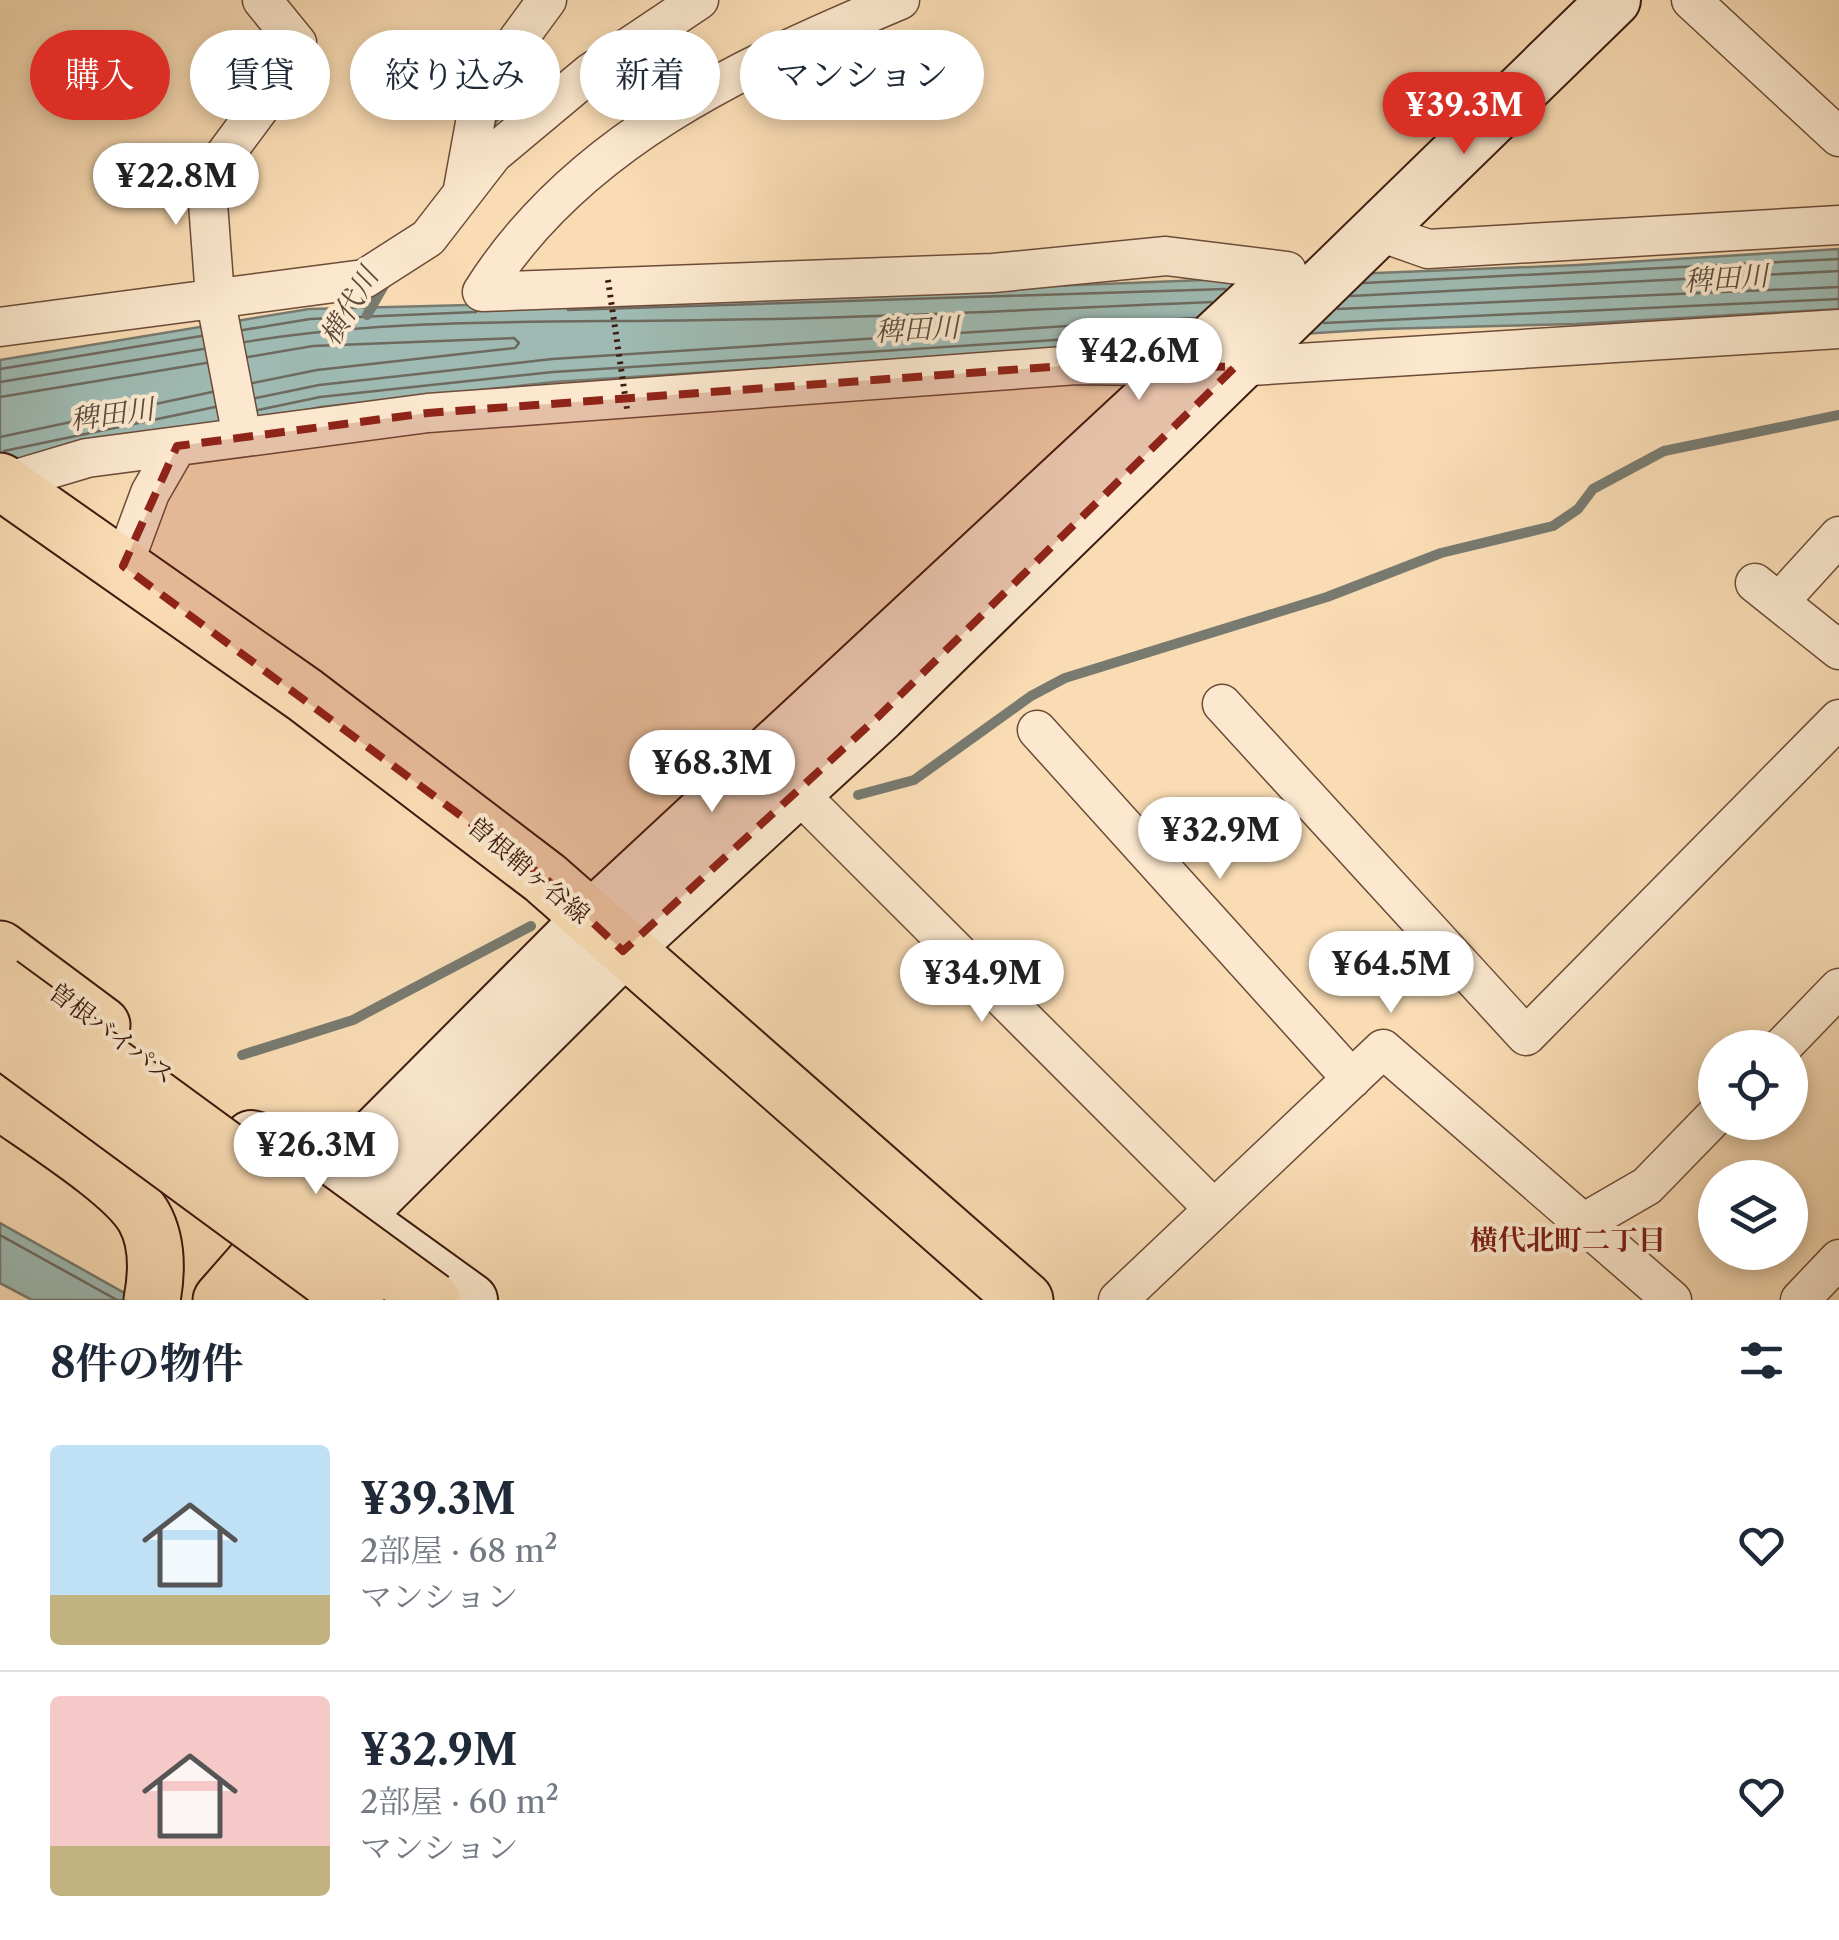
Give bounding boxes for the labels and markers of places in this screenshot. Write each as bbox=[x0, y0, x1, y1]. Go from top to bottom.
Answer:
pin: ¥39.3M bbox=[1383, 72, 1545, 157]
pin: ¥22.8M bbox=[95, 143, 257, 228]
pin: ¥42.6M bbox=[1058, 318, 1220, 403]
pin: ¥68.3M bbox=[631, 730, 793, 815]
pin: ¥32.9M bbox=[1139, 797, 1301, 882]
pin: ¥64.5M bbox=[1310, 931, 1472, 1016]
pin: ¥34.9M bbox=[901, 940, 1063, 1025]
pin: ¥26.3M bbox=[235, 1112, 397, 1197]

